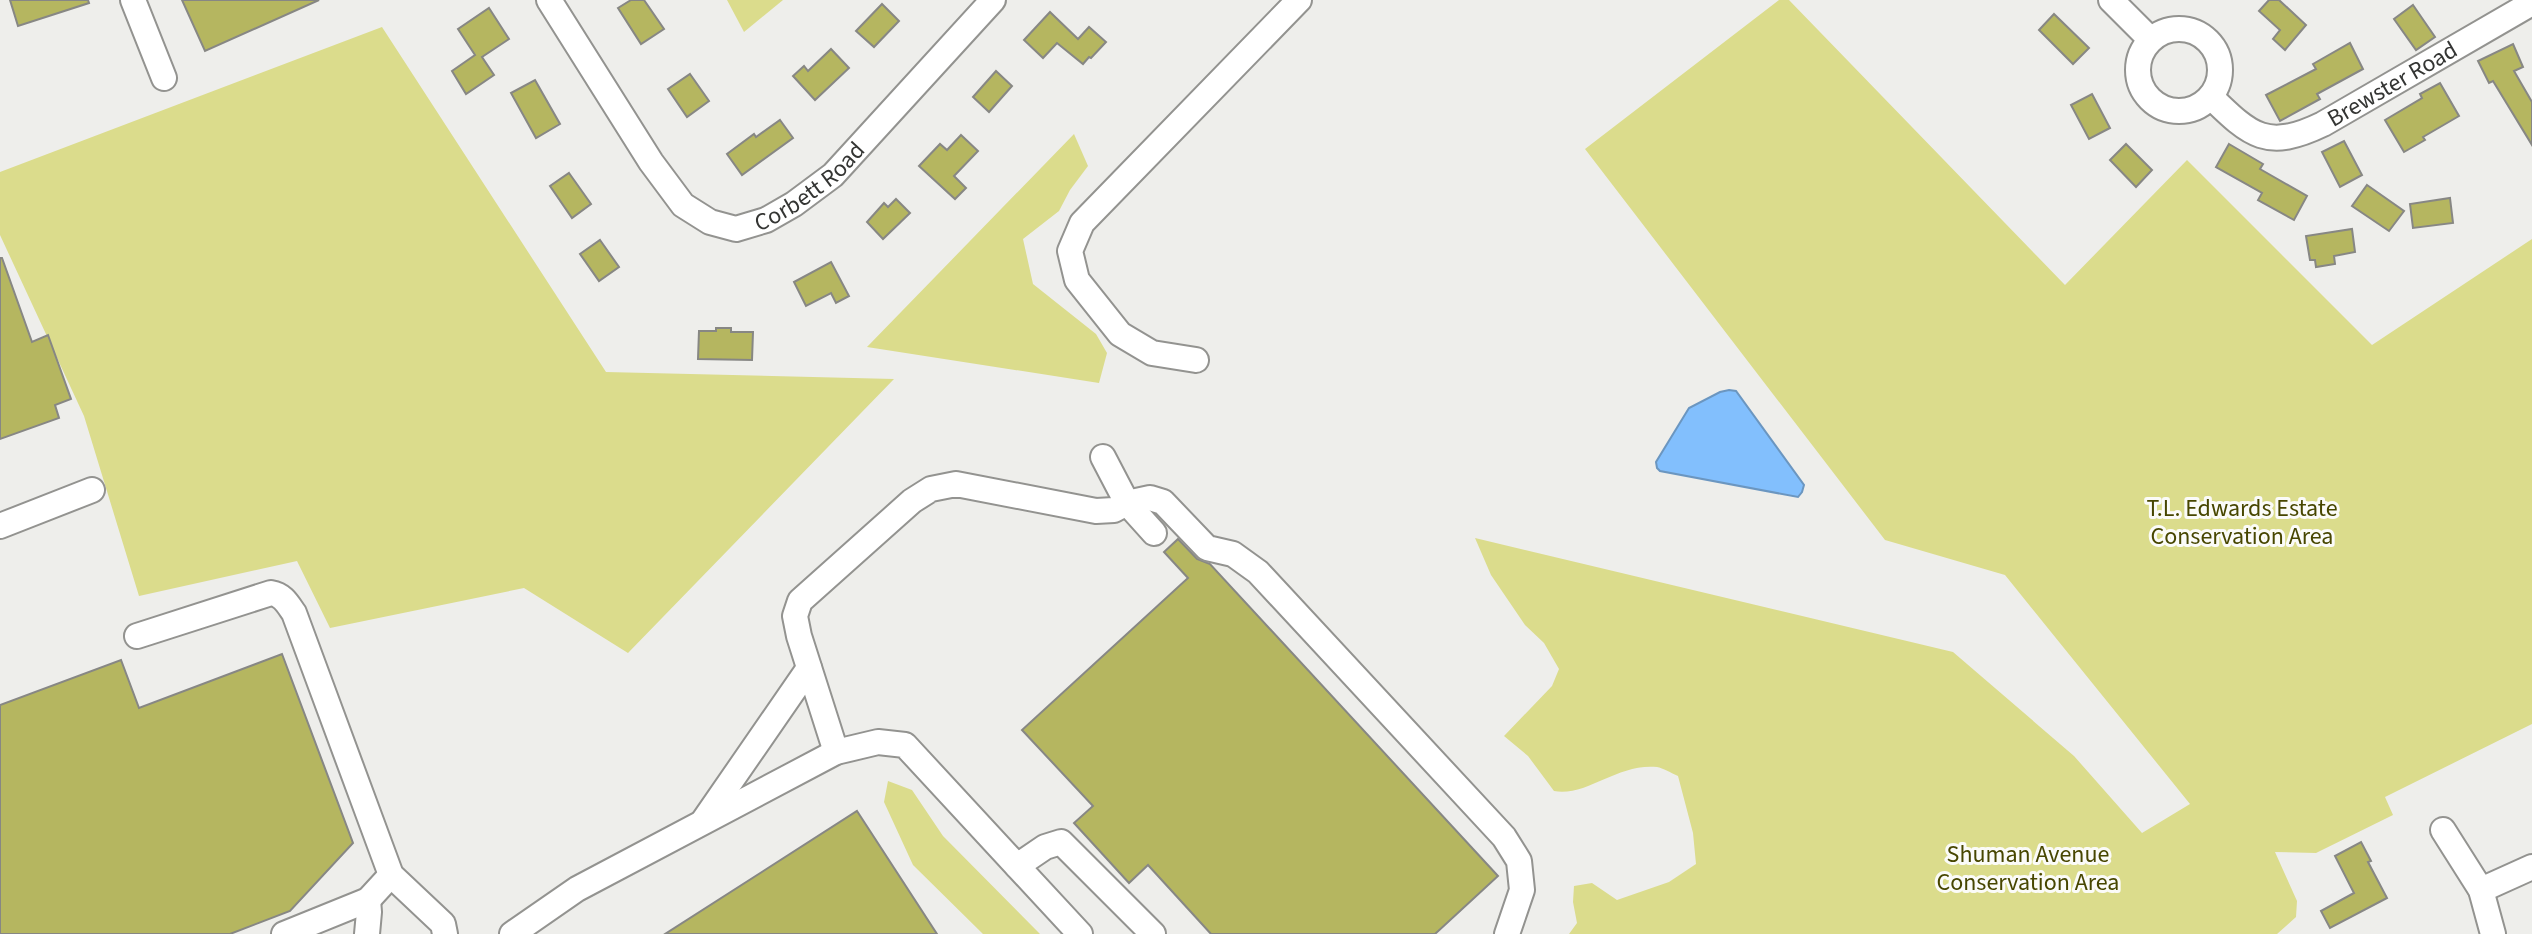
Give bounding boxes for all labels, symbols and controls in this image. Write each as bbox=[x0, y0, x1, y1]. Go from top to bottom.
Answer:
street label: Brewster Road bbox=[2321, 33, 2464, 136]
street label: Corbett Road bbox=[750, 134, 873, 240]
park label: T.L. Edwards Estate Conservation Area bbox=[2146, 491, 2338, 554]
park label: Shuman Avenue Conservation Area bbox=[1937, 837, 2119, 900]

